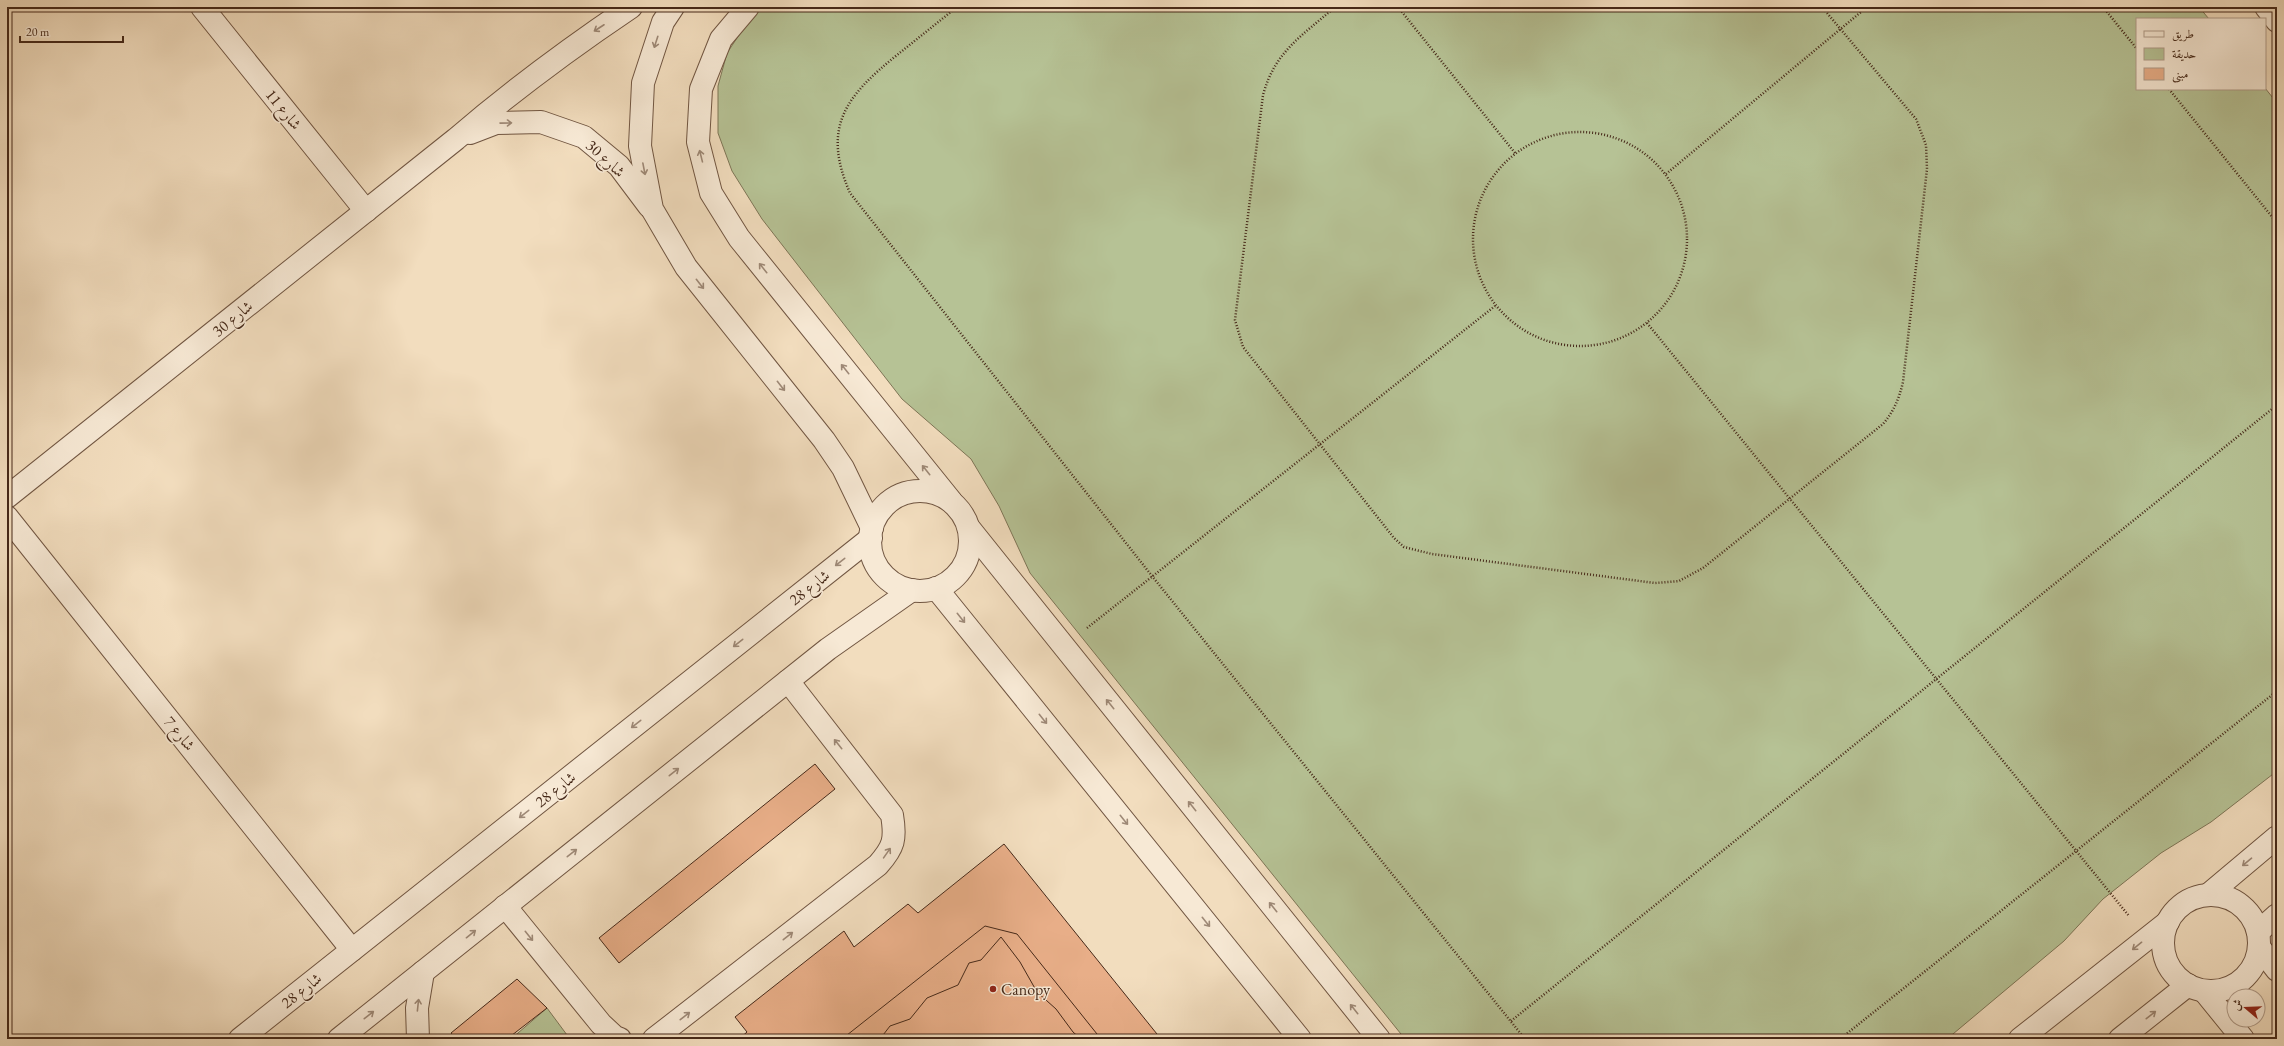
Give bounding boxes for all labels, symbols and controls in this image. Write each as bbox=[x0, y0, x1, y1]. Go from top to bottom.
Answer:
scale bar bbox=[20, 18, 123, 44]
legend bbox=[2136, 18, 2266, 90]
text: 20 m bbox=[26, 24, 50, 40]
one-way arrow bbox=[593, 25, 605, 33]
text: طريق bbox=[2172, 26, 2194, 42]
one-way arrow bbox=[652, 35, 659, 48]
text: حديقة bbox=[2172, 46, 2196, 62]
text: مبنى bbox=[2172, 66, 2188, 83]
street label: شارع 11 bbox=[259, 85, 306, 136]
one-way arrow bbox=[499, 119, 512, 127]
street label: شارع 30 bbox=[579, 135, 630, 184]
one-way arrow bbox=[697, 150, 705, 163]
one-way arrow bbox=[641, 163, 649, 176]
one-way arrow bbox=[759, 262, 768, 273]
one-way arrow bbox=[696, 279, 704, 290]
street label: شارع 30 bbox=[208, 296, 259, 343]
one-way arrow bbox=[840, 364, 849, 375]
one-way arrow bbox=[777, 381, 785, 392]
one-way arrow bbox=[922, 465, 931, 476]
one-way arrow bbox=[835, 558, 846, 567]
street label: شارع 28 bbox=[785, 565, 836, 612]
one-way arrow bbox=[956, 613, 965, 623]
one-way arrow bbox=[733, 639, 744, 648]
one-way arrow bbox=[1106, 699, 1115, 710]
street label: شارع 7 bbox=[157, 712, 200, 757]
one-way arrow bbox=[1038, 714, 1047, 725]
one-way arrow bbox=[631, 720, 642, 728]
one-way arrow bbox=[833, 738, 842, 749]
street label: شارع 28 bbox=[531, 767, 582, 814]
one-way arrow bbox=[669, 767, 680, 776]
one-way arrow bbox=[1187, 800, 1196, 811]
one-way arrow bbox=[518, 809, 529, 818]
one-way arrow bbox=[1120, 815, 1128, 826]
one-way arrow bbox=[567, 848, 578, 857]
one-way arrow bbox=[883, 848, 891, 859]
one-way arrow bbox=[2242, 858, 2252, 867]
one-way arrow bbox=[1268, 902, 1277, 913]
one-way arrow bbox=[1201, 916, 1210, 927]
one-way arrow bbox=[465, 929, 476, 938]
one-way arrow bbox=[525, 931, 534, 942]
one-way arrow bbox=[782, 931, 793, 940]
one-way arrow bbox=[2132, 941, 2143, 950]
street label: شارع 28 bbox=[277, 968, 328, 1015]
place label: Canopy bbox=[1001, 979, 1051, 1000]
marker: Canopy bbox=[988, 984, 998, 994]
north arrow bbox=[2226, 988, 2266, 1028]
text: ش bbox=[2228, 997, 2245, 1012]
one-way arrow bbox=[414, 999, 421, 1012]
one-way arrow bbox=[1350, 1003, 1359, 1014]
one-way arrow bbox=[364, 1010, 375, 1019]
one-way arrow bbox=[2145, 1011, 2156, 1019]
one-way arrow bbox=[680, 1012, 691, 1020]

